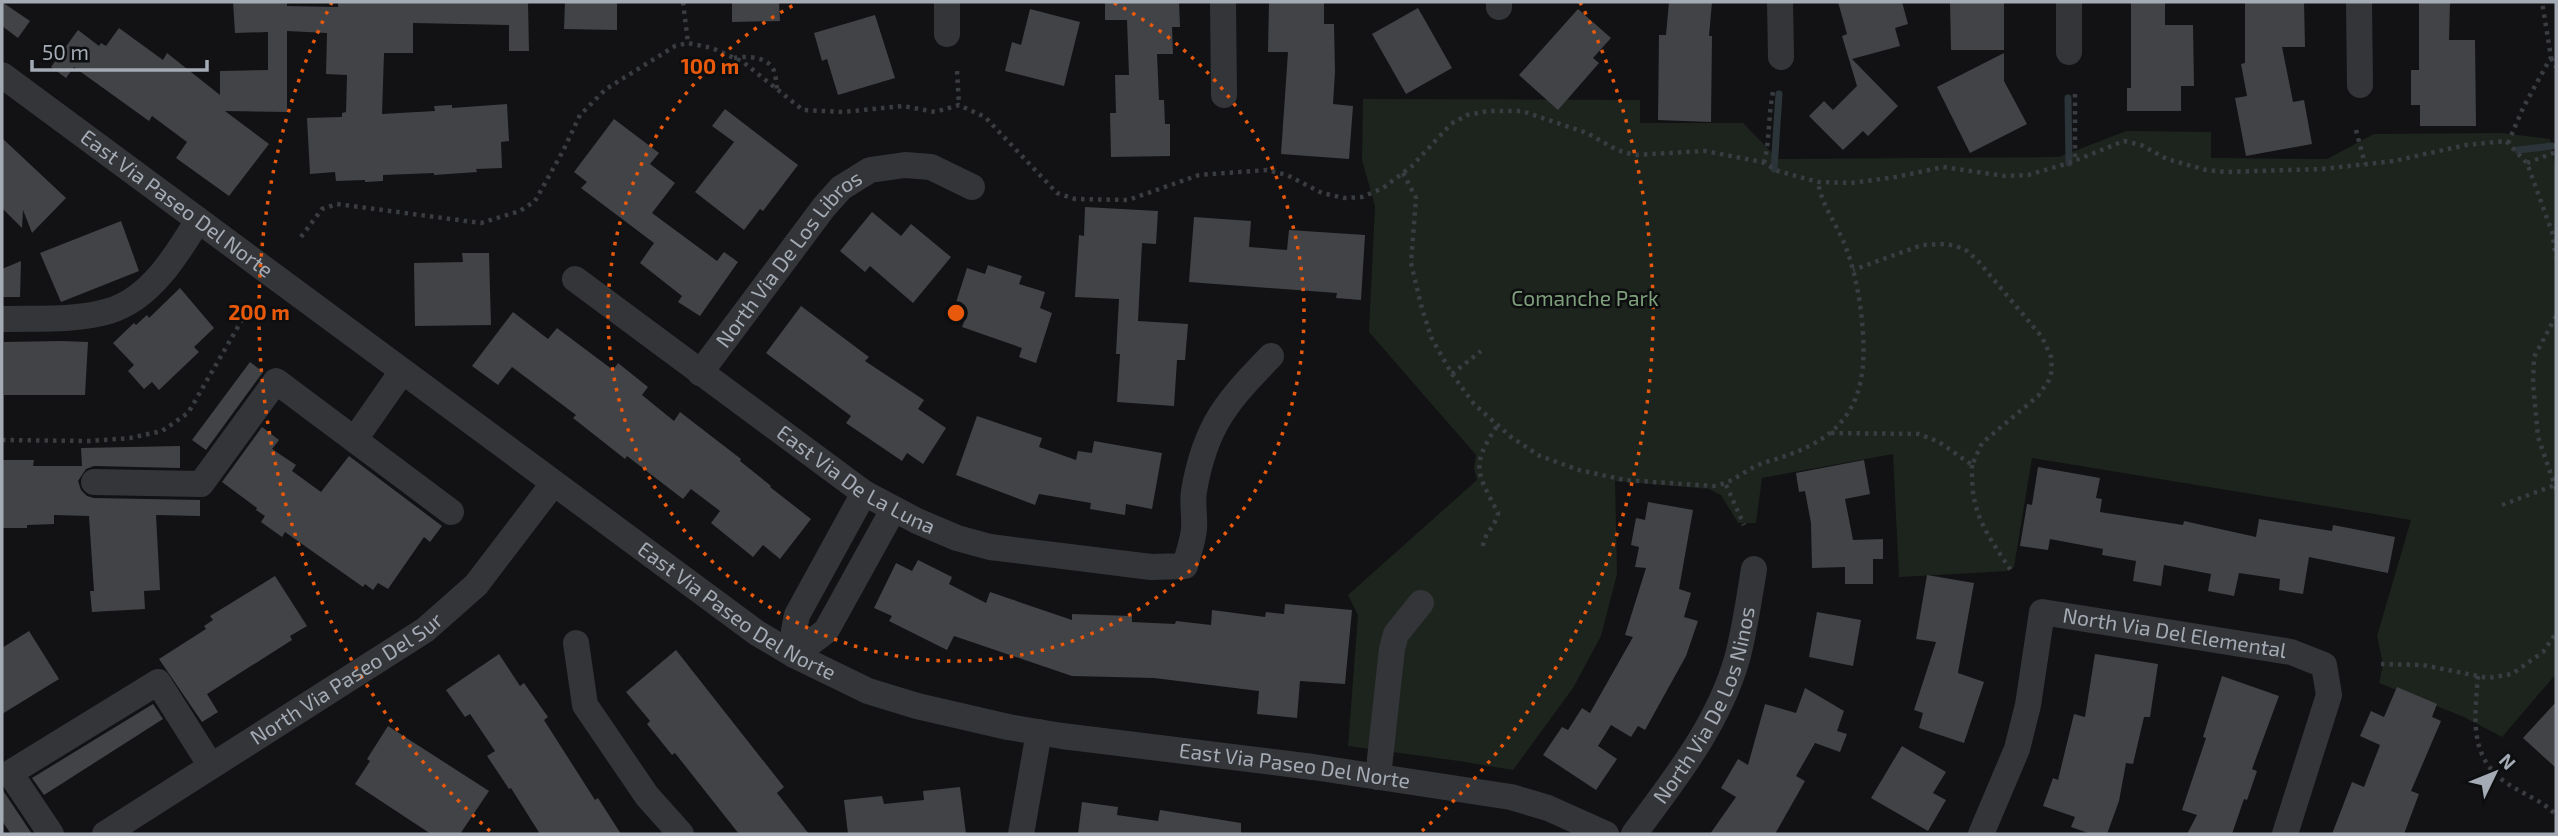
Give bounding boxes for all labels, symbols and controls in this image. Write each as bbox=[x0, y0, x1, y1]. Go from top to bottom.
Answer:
scale bar bbox=[32, 28, 206, 72]
text: 50 m bbox=[42, 39, 89, 64]
text: 100 m bbox=[681, 53, 739, 78]
street label: East Via Paseo Del Norte bbox=[76, 123, 278, 282]
street label: North Via De Los Libros bbox=[710, 164, 866, 352]
park label: Comanche Park bbox=[1511, 285, 1659, 310]
text: 200 m bbox=[228, 299, 290, 324]
centre of rings bbox=[944, 301, 968, 325]
street label: East Via De La Luna bbox=[773, 419, 939, 538]
street label: East Via Paseo Del Norte bbox=[634, 535, 840, 684]
street label: North Via Del Elemental bbox=[2061, 602, 2289, 662]
street label: North Via De Los Ninos bbox=[1647, 605, 1759, 808]
street label: North Via Paseo Del Sur bbox=[245, 606, 447, 749]
street label: East Via Paseo Del Norte bbox=[1178, 737, 1412, 793]
north arrow bbox=[2460, 738, 2530, 808]
text: N bbox=[2495, 748, 2521, 774]

